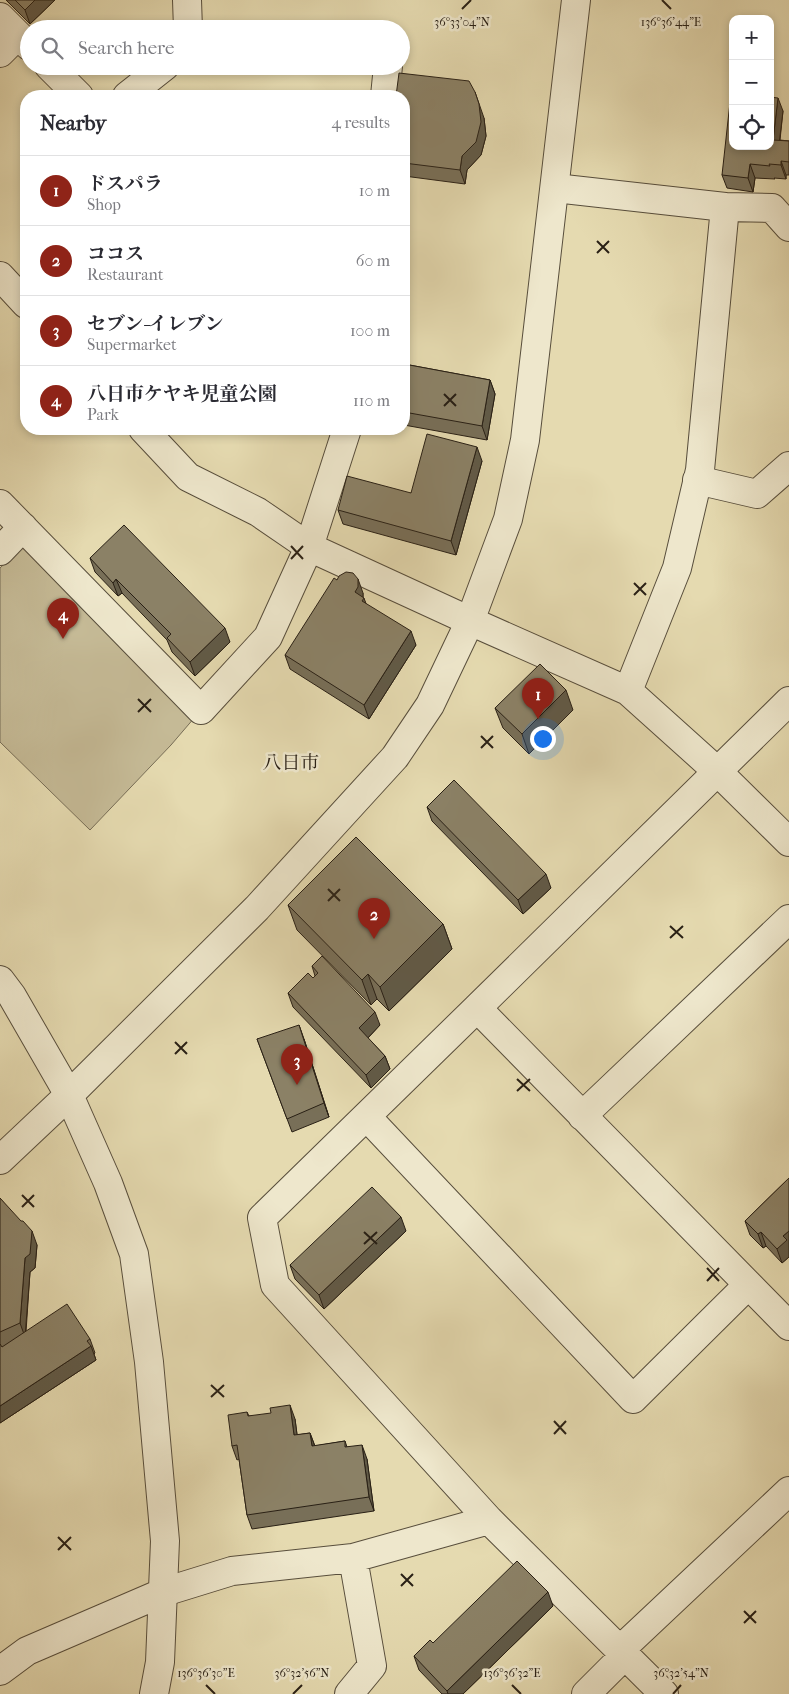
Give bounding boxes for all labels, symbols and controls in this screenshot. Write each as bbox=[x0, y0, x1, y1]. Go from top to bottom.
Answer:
text: 36°33'04"N bbox=[434, 15, 490, 29]
text: 136°36'44"E bbox=[641, 15, 701, 29]
map controls bbox=[729, 15, 774, 150]
button: + bbox=[729, 15, 774, 60]
search box bbox=[20, 20, 410, 75]
icon: search bbox=[38, 34, 66, 62]
text: Search here bbox=[78, 37, 174, 59]
button: − bbox=[729, 60, 774, 105]
button: locate bbox=[729, 105, 774, 150]
text: Nearby bbox=[40, 111, 106, 135]
text: 4 results bbox=[332, 113, 390, 132]
text: ドスパラ bbox=[87, 173, 163, 195]
text: 1 bbox=[53, 181, 59, 200]
text: 10 m bbox=[359, 181, 390, 200]
text: Shop bbox=[87, 195, 121, 214]
text: ココス bbox=[87, 243, 144, 265]
text: 2 bbox=[52, 251, 60, 270]
text: 60 m bbox=[356, 251, 390, 270]
text: Restaurant bbox=[87, 265, 163, 284]
text: セブン-イレブン bbox=[87, 313, 223, 335]
text: 3 bbox=[53, 321, 59, 340]
text: 100 m bbox=[350, 321, 390, 340]
text: Supermarket bbox=[87, 335, 177, 354]
text: 八日市ケヤキ児童公園 bbox=[87, 383, 277, 405]
text: 4 bbox=[51, 391, 61, 410]
text: 110 m bbox=[353, 391, 390, 410]
text: Park bbox=[87, 405, 119, 424]
pin: 4 bbox=[47, 598, 79, 639]
pin: 1 bbox=[522, 678, 554, 719]
your location bbox=[530, 726, 556, 752]
district label: 八日市 bbox=[262, 752, 320, 774]
pin: 2 bbox=[358, 898, 390, 939]
pin: 3 bbox=[281, 1044, 313, 1085]
text: 136°36'30"E bbox=[177, 1666, 235, 1680]
text: 36°32'56"N bbox=[275, 1666, 329, 1680]
text: 136°36'32"E bbox=[483, 1666, 541, 1680]
text: 36°32'54"N bbox=[653, 1666, 709, 1680]

